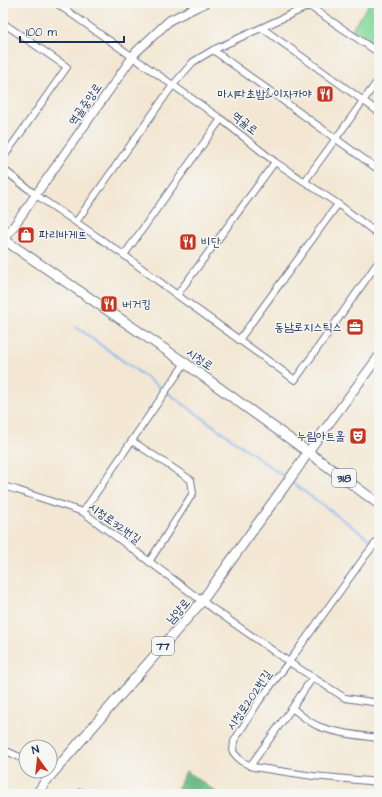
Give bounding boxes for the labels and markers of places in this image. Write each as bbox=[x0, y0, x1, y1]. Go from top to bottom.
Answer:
restaurant icon: 마시따초밥&이자카야 bbox=[315, 84, 335, 104]
place label: 마시따초밥&이자카야 bbox=[217, 86, 312, 103]
shop icon: 파리바게뜨 bbox=[16, 225, 36, 245]
place label: 파리바게뜨 bbox=[39, 227, 87, 244]
restaurant icon: 비단 bbox=[178, 232, 198, 252]
place label: 비단 bbox=[201, 234, 221, 251]
restaurant icon: 버거킹 bbox=[99, 294, 119, 314]
place label: 버거킹 bbox=[122, 296, 151, 313]
office icon: 동남로지스틱스 bbox=[345, 317, 365, 337]
place label: 동남로지스틱스 bbox=[274, 319, 342, 336]
theatre icon: 누림아트홀 bbox=[348, 426, 368, 446]
place label: 누림아트홀 bbox=[297, 428, 345, 445]

